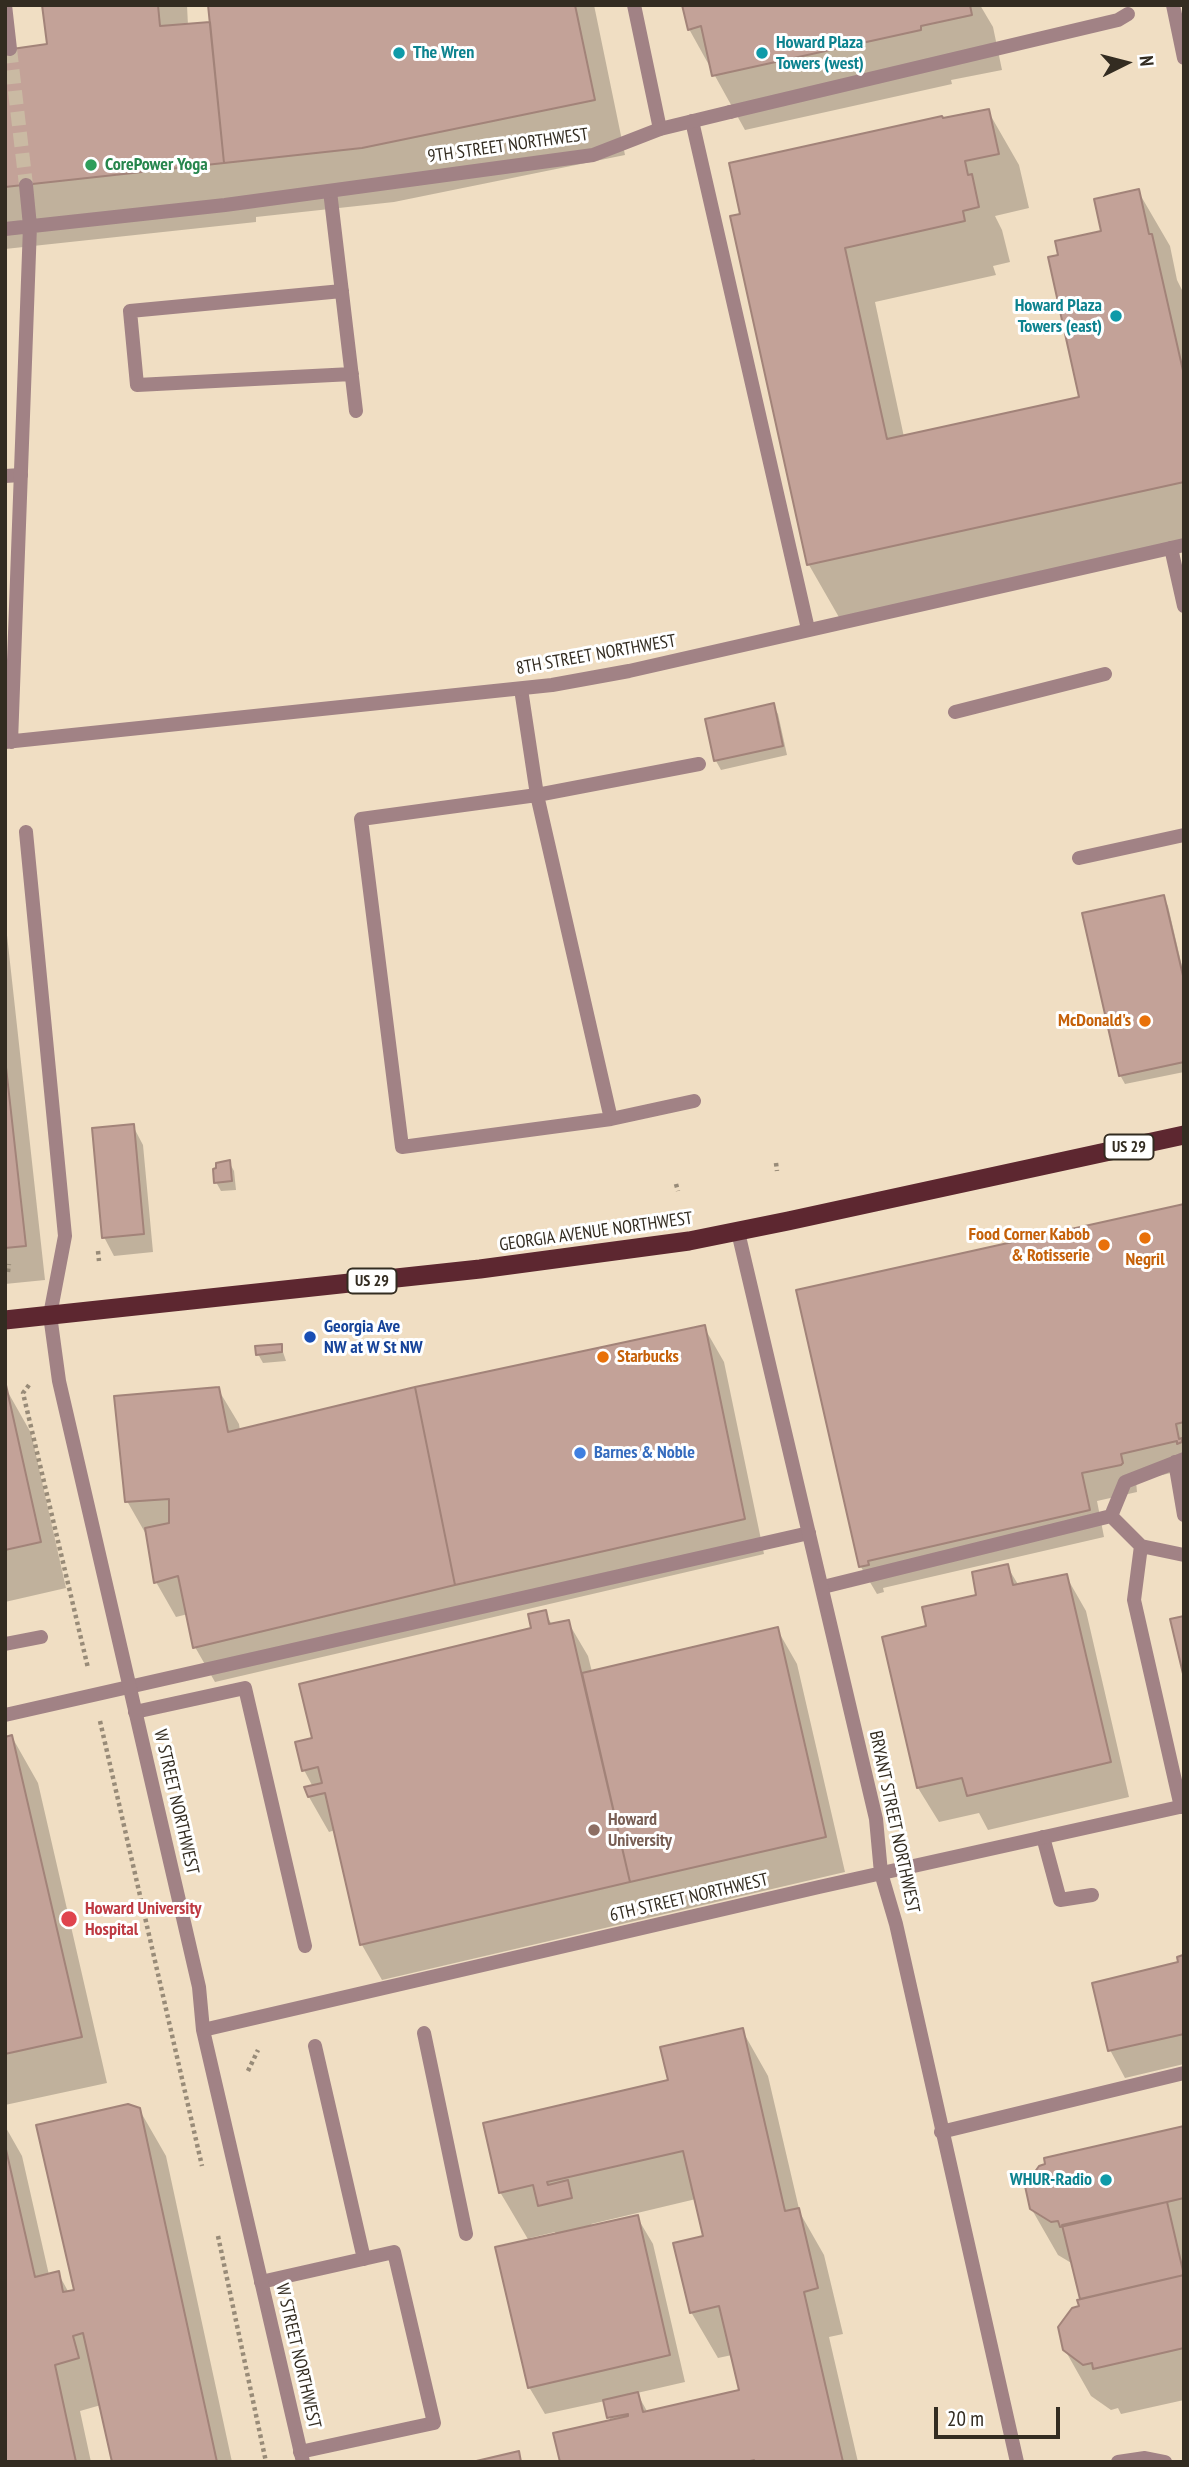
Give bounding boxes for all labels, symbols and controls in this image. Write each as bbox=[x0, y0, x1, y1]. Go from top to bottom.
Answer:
north arrow bbox=[1091, 28, 1161, 98]
place label: Howard Plaza Towers (west) bbox=[776, 32, 864, 74]
place label: The Wren bbox=[413, 42, 474, 64]
marker: The Wren bbox=[391, 45, 407, 61]
marker: Howard Plaza Towers (west) bbox=[754, 45, 770, 61]
text: N bbox=[1134, 54, 1159, 67]
street label: 9TH STREET NORTHWEST bbox=[426, 124, 590, 168]
place label: CorePower Yoga bbox=[105, 154, 208, 176]
marker: CorePower Yoga bbox=[83, 157, 99, 173]
place label: Howard Plaza Towers (east) bbox=[1015, 295, 1102, 338]
marker: Howard Plaza Towers (east) bbox=[1108, 308, 1124, 324]
street label: 8TH STREET NORTHWEST bbox=[514, 630, 678, 680]
place label: McDonald's bbox=[1058, 1010, 1131, 1032]
marker: McDonald's bbox=[1137, 1013, 1153, 1029]
road number: US 29 bbox=[1104, 1134, 1154, 1160]
street label: GEORGIA AVENUE NORTHWEST bbox=[498, 1208, 694, 1256]
place label: Food Corner Kabob & Rotisserie bbox=[969, 1224, 1090, 1266]
marker: Negril bbox=[1137, 1230, 1153, 1246]
marker: Food Corner Kabob & Rotisserie bbox=[1096, 1237, 1112, 1253]
place label: Negril bbox=[1125, 1249, 1165, 1271]
road number: US 29 bbox=[348, 1268, 396, 1294]
place label: Georgia Ave NW at W St NW bbox=[324, 1316, 423, 1358]
marker: Georgia Ave NW at W St NW bbox=[302, 1329, 318, 1345]
place label: Starbucks bbox=[617, 1346, 679, 1368]
marker: Starbucks bbox=[595, 1349, 611, 1365]
place label: Barnes & Noble bbox=[594, 1442, 695, 1464]
marker: Barnes & Noble bbox=[572, 1445, 588, 1461]
street label: W STREET NORTHWEST bbox=[149, 1727, 203, 1877]
street label: BRYANT STREET NORTHWEST bbox=[864, 1729, 924, 1915]
place label: Howard University bbox=[608, 1809, 672, 1852]
marker: Howard University bbox=[586, 1822, 602, 1838]
street label: 6TH STREET NORTHWEST bbox=[608, 1869, 770, 1927]
place label: Howard University Hospital bbox=[85, 1898, 201, 1940]
marker: Howard University Hospital bbox=[59, 1909, 79, 1929]
place label: WHUR-Radio bbox=[1010, 2169, 1092, 2191]
marker: WHUR-Radio bbox=[1098, 2172, 1114, 2188]
street label: W STREET NORTHWEST bbox=[271, 2281, 325, 2431]
scale bar bbox=[937, 2394, 1063, 2438]
text: 20 m bbox=[947, 2405, 984, 2432]

